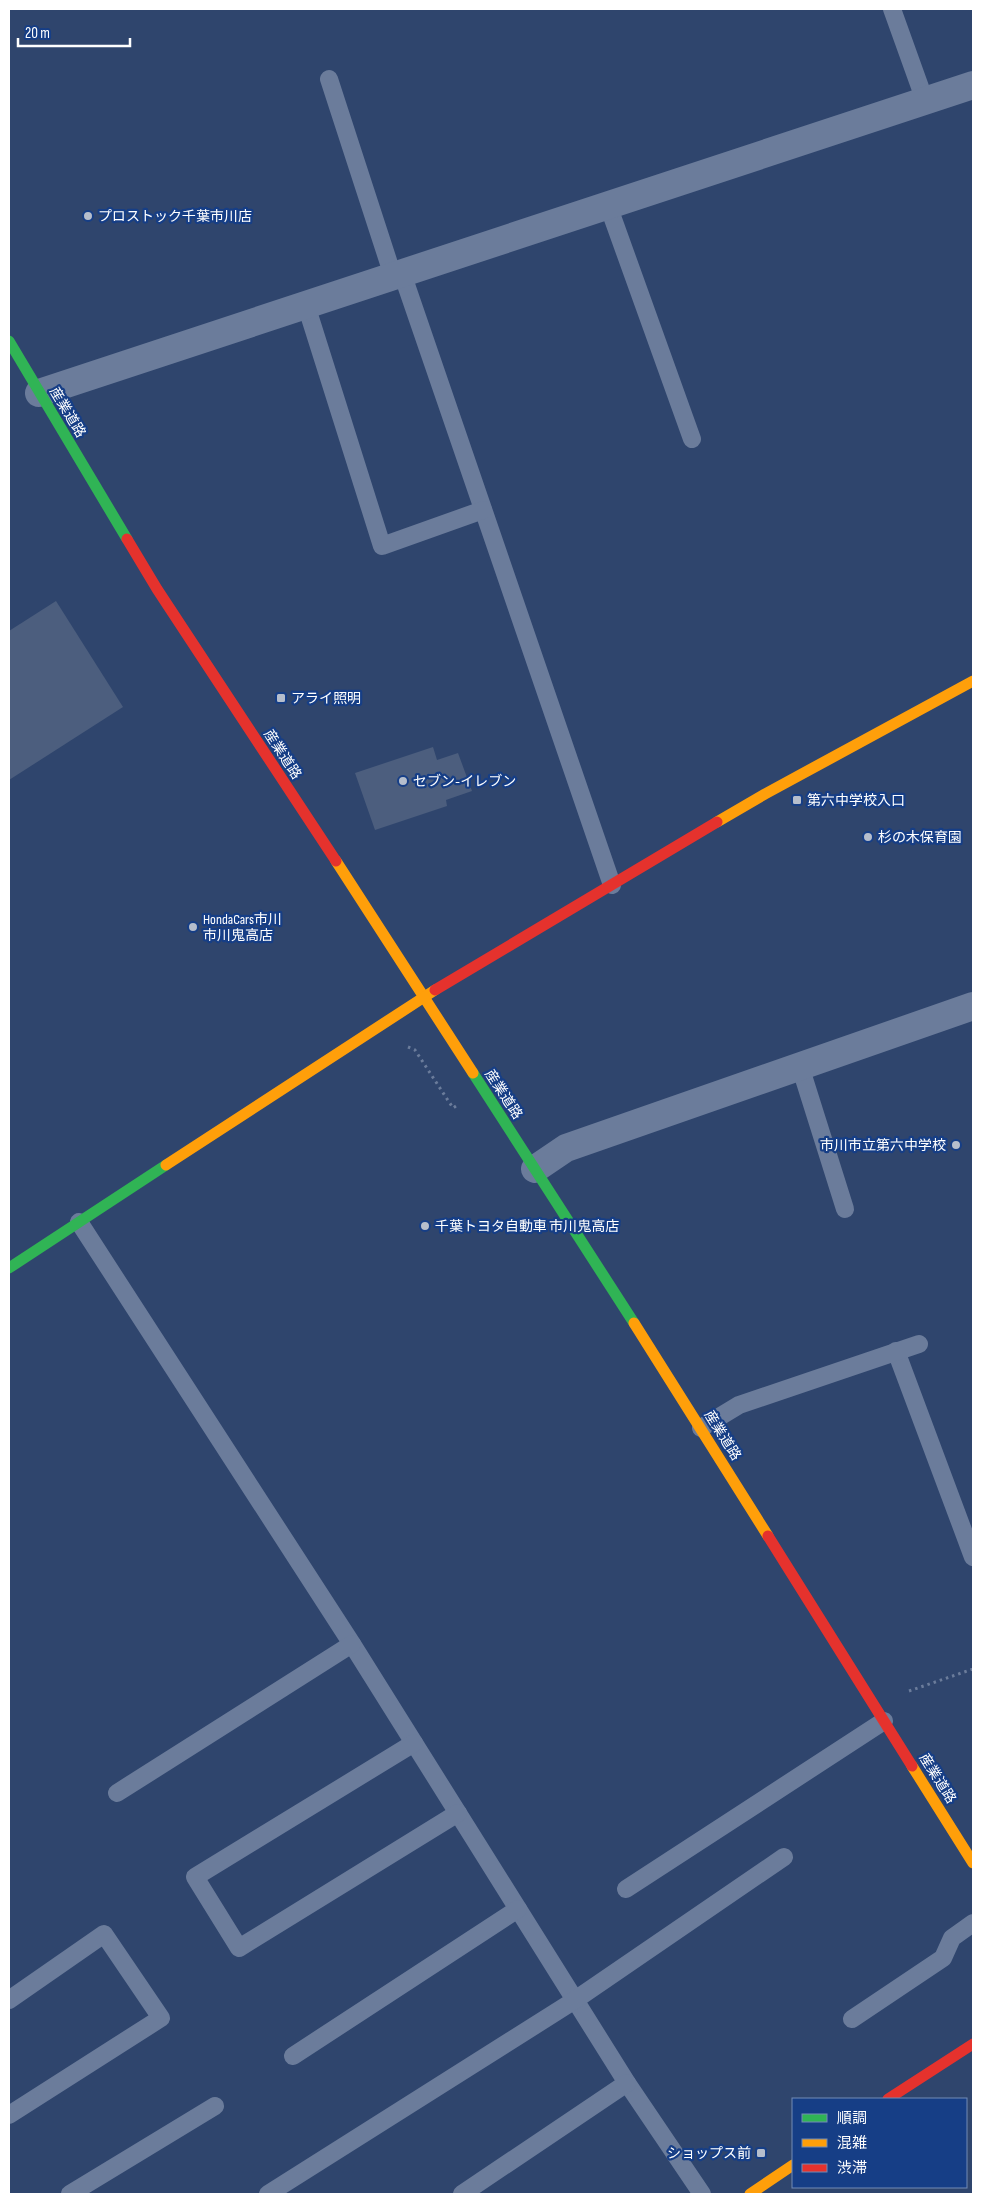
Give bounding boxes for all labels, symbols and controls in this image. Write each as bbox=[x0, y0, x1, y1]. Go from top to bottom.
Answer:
scale bar bbox=[18, 15, 130, 47]
text: 20 m bbox=[25, 24, 50, 43]
place label: プロストック千葉市川店 bbox=[98, 208, 252, 225]
marker: プロストック千葉市川店 bbox=[82, 210, 94, 222]
street label: 産業道路 bbox=[46, 384, 89, 441]
place label: アライ照明 bbox=[291, 690, 361, 707]
marker: アライ照明 bbox=[275, 692, 287, 704]
street label: 産業道路 bbox=[260, 726, 305, 782]
place label: セブン-イレブン bbox=[413, 773, 516, 790]
marker: セブン-イレブン bbox=[397, 775, 409, 787]
place label: 第六中学校入口 bbox=[807, 792, 905, 809]
marker: 第六中学校入口 bbox=[791, 794, 803, 806]
place label: 杉の木保育園 bbox=[878, 829, 962, 846]
marker: 杉の木保育園 bbox=[862, 831, 874, 843]
place label: HondaCars市川 市川鬼高店 bbox=[203, 911, 282, 944]
marker: HondaCars市川 市川鬼高店 bbox=[187, 921, 199, 933]
street label: 産業道路 bbox=[481, 1066, 526, 1122]
place label: 市川市立第六中学校 bbox=[820, 1137, 946, 1154]
marker: 市川市立第六中学校 bbox=[950, 1139, 962, 1151]
place label: 千葉トヨタ自動車 市川鬼高店 bbox=[435, 1218, 619, 1235]
marker: 千葉トヨタ自動車 市川鬼高店 bbox=[419, 1220, 431, 1232]
street label: 産業道路 bbox=[701, 1407, 745, 1464]
street label: 産業道路 bbox=[916, 1750, 960, 1807]
legend bbox=[792, 2098, 967, 2188]
text: 順調 bbox=[837, 2109, 867, 2128]
text: 混雑 bbox=[837, 2134, 867, 2153]
place label: ショップス前 bbox=[667, 2145, 751, 2162]
marker: ショップス前 bbox=[755, 2147, 767, 2159]
text: 渋滞 bbox=[837, 2159, 867, 2178]

